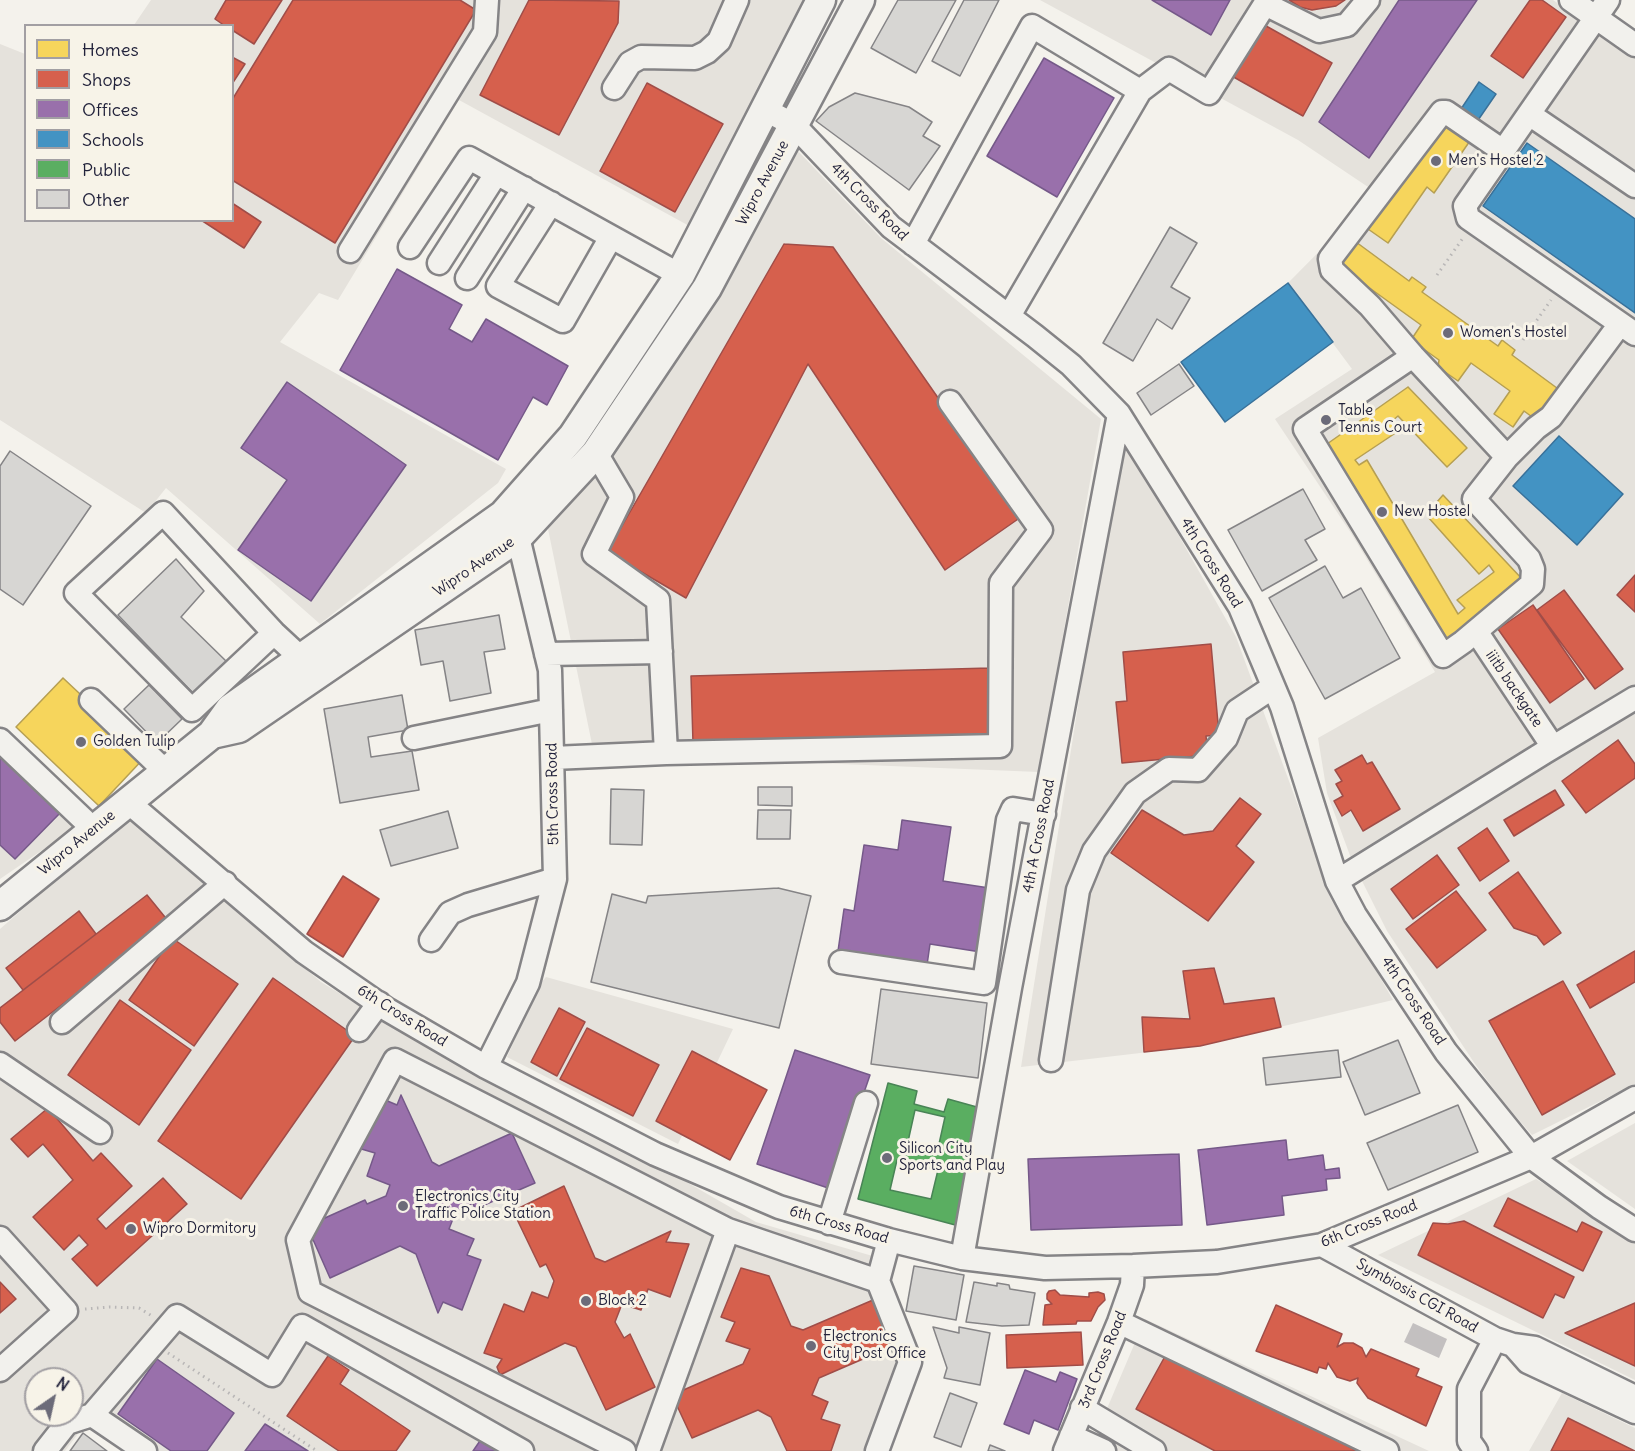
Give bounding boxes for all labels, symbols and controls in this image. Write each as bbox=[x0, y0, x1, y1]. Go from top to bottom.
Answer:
legend bbox=[24, 24, 234, 222]
text: Homes bbox=[82, 38, 139, 61]
text: Shops bbox=[82, 68, 131, 91]
text: Offices bbox=[82, 98, 138, 121]
text: Schools bbox=[82, 128, 144, 151]
street label: Wipro Avenue bbox=[733, 137, 793, 229]
place label: Men's Hostel 2 bbox=[1448, 152, 1544, 170]
marker: Men's Hostel 2 bbox=[1429, 154, 1443, 168]
text: Public bbox=[82, 158, 131, 181]
street label: 4th Cross Road bbox=[826, 159, 912, 245]
text: Other bbox=[82, 188, 129, 211]
place label: Women's Hostel bbox=[1460, 324, 1567, 342]
marker: Women's Hostel bbox=[1441, 326, 1455, 340]
place label: Table Tennis Court bbox=[1338, 402, 1422, 437]
marker: Table Tennis Court bbox=[1319, 413, 1333, 427]
place label: New Hostel bbox=[1394, 503, 1470, 521]
marker: New Hostel bbox=[1375, 505, 1389, 519]
street label: 4th Cross Road bbox=[1176, 515, 1246, 611]
street label: Wipro Avenue bbox=[430, 533, 518, 601]
street label: iiitb backgate bbox=[1482, 647, 1546, 731]
place label: Golden Tulip bbox=[93, 733, 176, 751]
marker: Golden Tulip bbox=[74, 735, 88, 749]
street label: 5th Cross Road bbox=[543, 743, 563, 845]
street label: 4th A Cross Road bbox=[1019, 777, 1059, 895]
street label: Wipro Avenue bbox=[35, 806, 119, 880]
street label: 4th Cross Road bbox=[1377, 953, 1449, 1049]
street label: 6th Cross Road bbox=[354, 981, 450, 1051]
place label: Silicon City Sports and Play bbox=[899, 1140, 1005, 1175]
marker: Silicon City Sports and Play bbox=[880, 1151, 894, 1165]
place label: Electronics City Traffic Police Station bbox=[415, 1188, 551, 1223]
street label: 6th Cross Road bbox=[1318, 1196, 1420, 1252]
marker: Electronics City Traffic Police Station bbox=[396, 1199, 410, 1213]
street label: 6th Cross Road bbox=[787, 1202, 891, 1248]
place label: Wipro Dormitory bbox=[143, 1220, 256, 1238]
marker: Wipro Dormitory bbox=[124, 1222, 138, 1236]
street label: Symbiosis CGI Road bbox=[1353, 1255, 1481, 1337]
place label: Block 2 bbox=[598, 1292, 647, 1310]
marker: Block 2 bbox=[579, 1294, 593, 1308]
street label: 3rd Cross Road bbox=[1075, 1309, 1131, 1411]
place label: Electronics City Post Office bbox=[823, 1328, 926, 1363]
marker: Electronics City Post Office bbox=[804, 1339, 818, 1353]
north arrow bbox=[24, 1367, 84, 1427]
text: N bbox=[53, 1372, 73, 1395]

